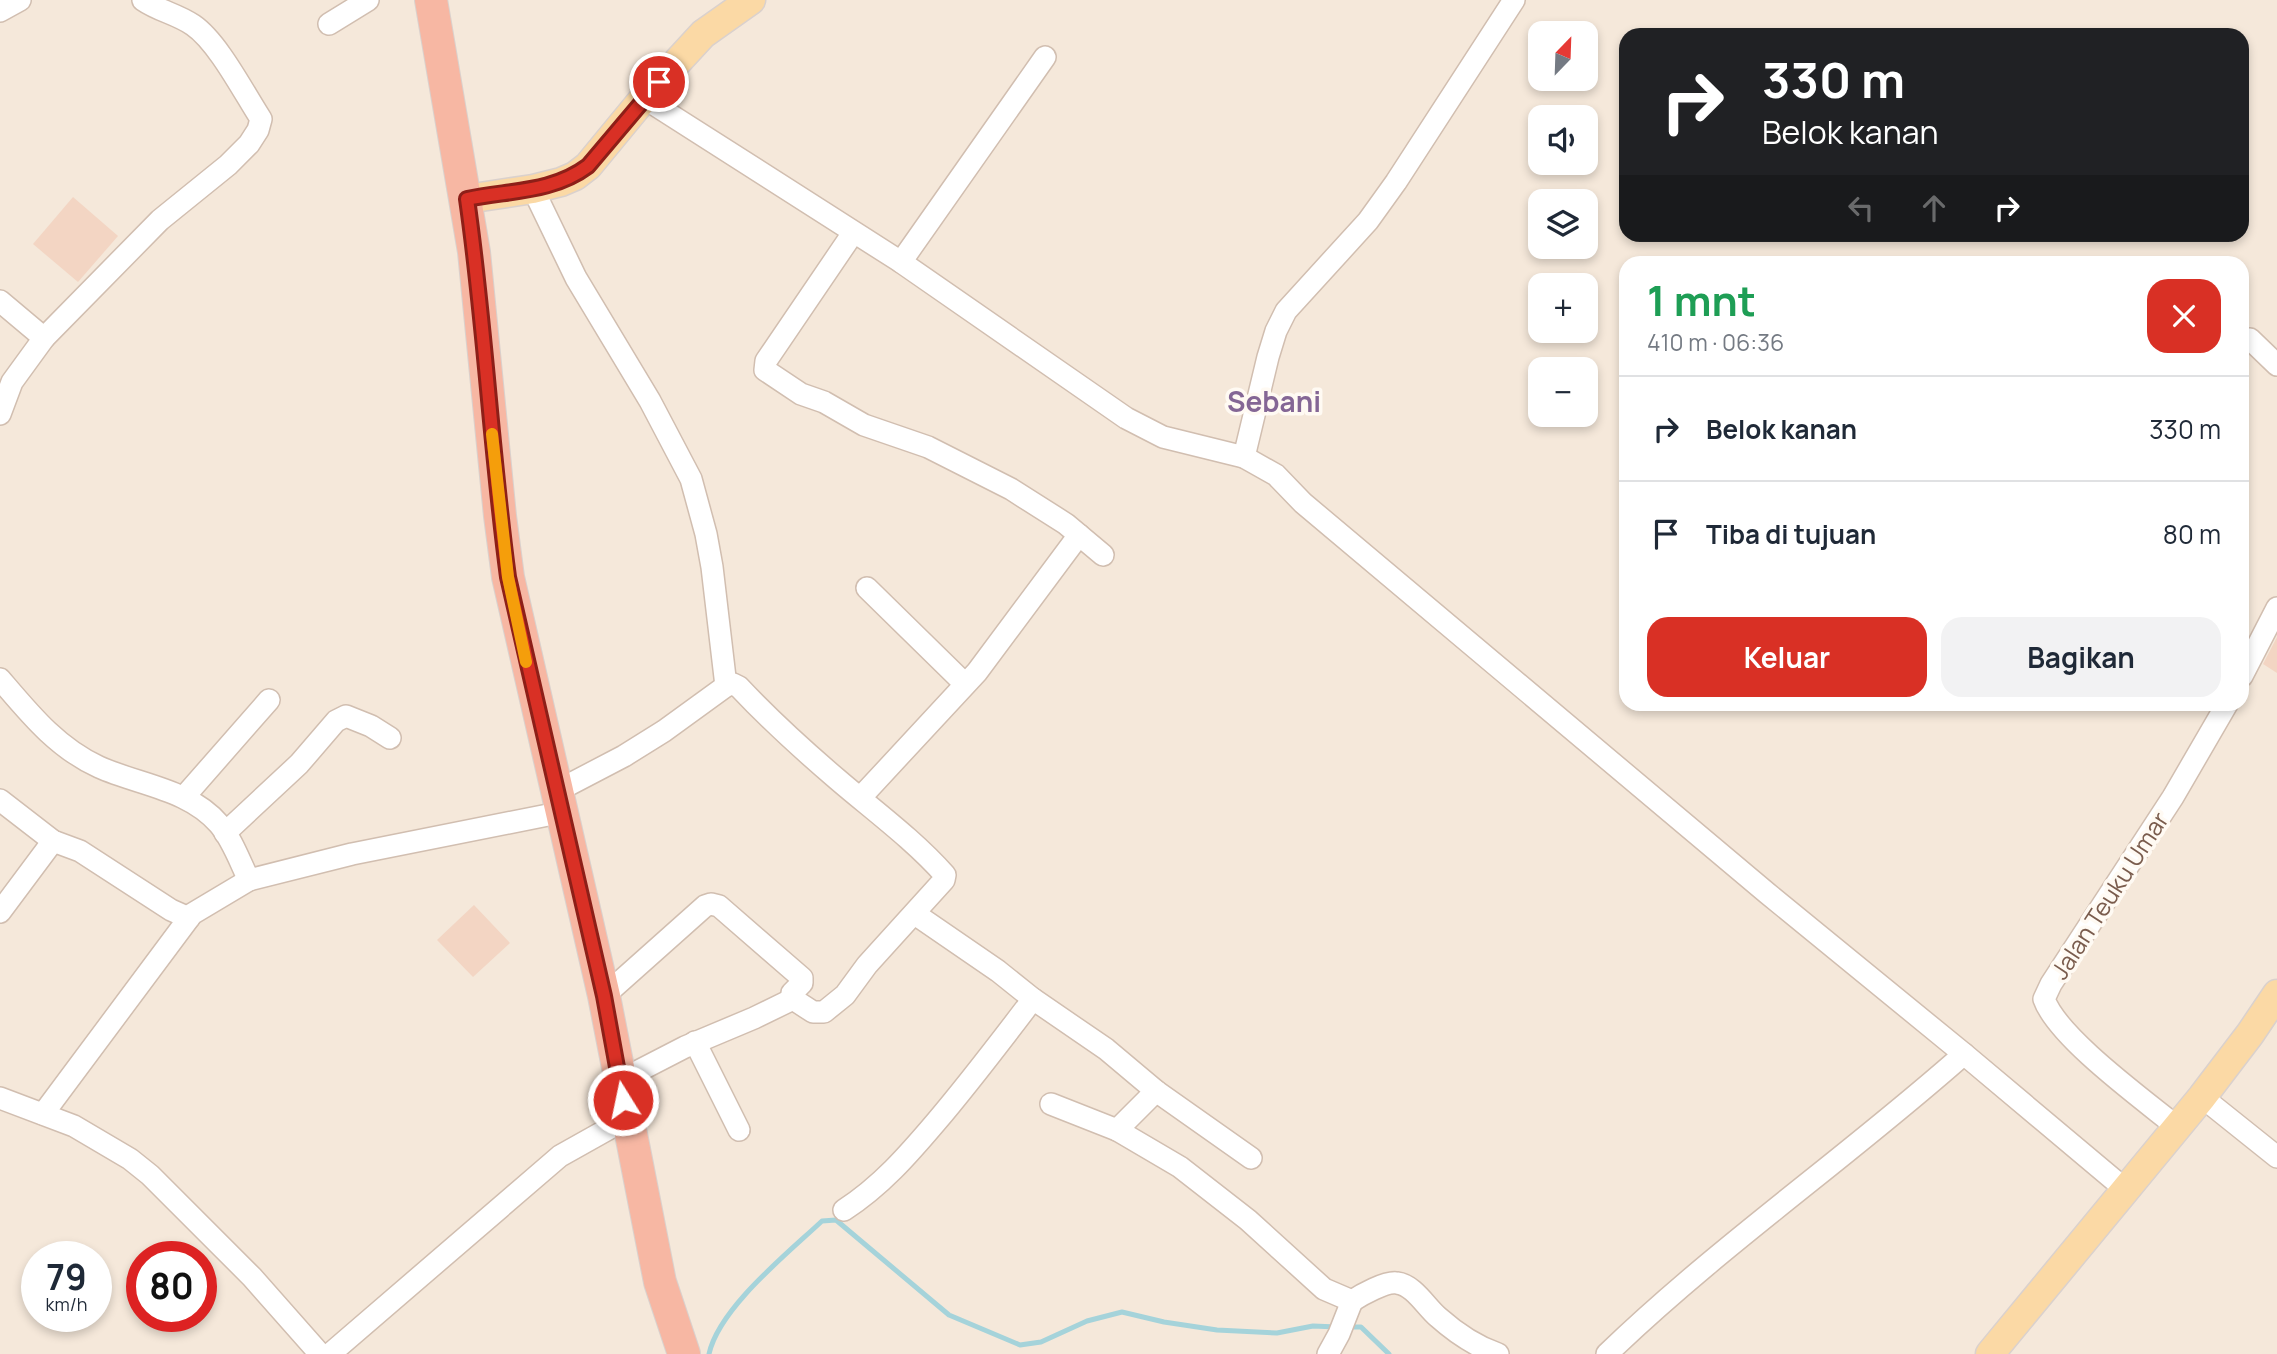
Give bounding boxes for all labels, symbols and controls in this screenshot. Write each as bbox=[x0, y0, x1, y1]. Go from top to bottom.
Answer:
north arrow bbox=[1528, 21, 1598, 91]
map controls bbox=[1528, 21, 1598, 427]
text: 330 m bbox=[1762, 46, 1905, 113]
pin bbox=[629, 52, 689, 112]
icon: right bbox=[1647, 56, 1738, 147]
icon: arrive bbox=[640, 63, 678, 101]
button: sound bbox=[1528, 105, 1598, 175]
text: Belok kanan bbox=[1762, 110, 1938, 154]
button: layers bbox=[1528, 189, 1598, 259]
icon: left bbox=[1842, 189, 1880, 227]
icon: ahead bbox=[1915, 189, 1953, 227]
icon: right bbox=[1988, 189, 2026, 227]
text: 1 mnt bbox=[1647, 271, 1756, 329]
button: + bbox=[1528, 273, 1598, 343]
button: close bbox=[2147, 279, 2221, 353]
text: 410 m · 06:36 bbox=[1647, 326, 1784, 358]
button: − bbox=[1528, 357, 1598, 427]
district label: Sebani bbox=[1227, 382, 1321, 420]
icon: right bbox=[1647, 410, 1685, 448]
text: Belok kanan bbox=[1706, 411, 1857, 447]
text: 330 m bbox=[2149, 411, 2221, 447]
icon: arrive bbox=[1647, 515, 1685, 553]
text: Tiba di tujuan bbox=[1706, 516, 1876, 552]
text: 80 m bbox=[2163, 516, 2221, 552]
button: Keluar bbox=[1647, 617, 1927, 697]
button: Bagikan bbox=[1941, 617, 2221, 697]
street label: Jalan Teuku Umar bbox=[2043, 805, 2176, 985]
position arrow bbox=[586, 1063, 660, 1137]
speed limit sign: 80 bbox=[126, 1241, 217, 1332]
text: 79 bbox=[46, 1253, 87, 1301]
text: km/h bbox=[46, 1292, 87, 1316]

